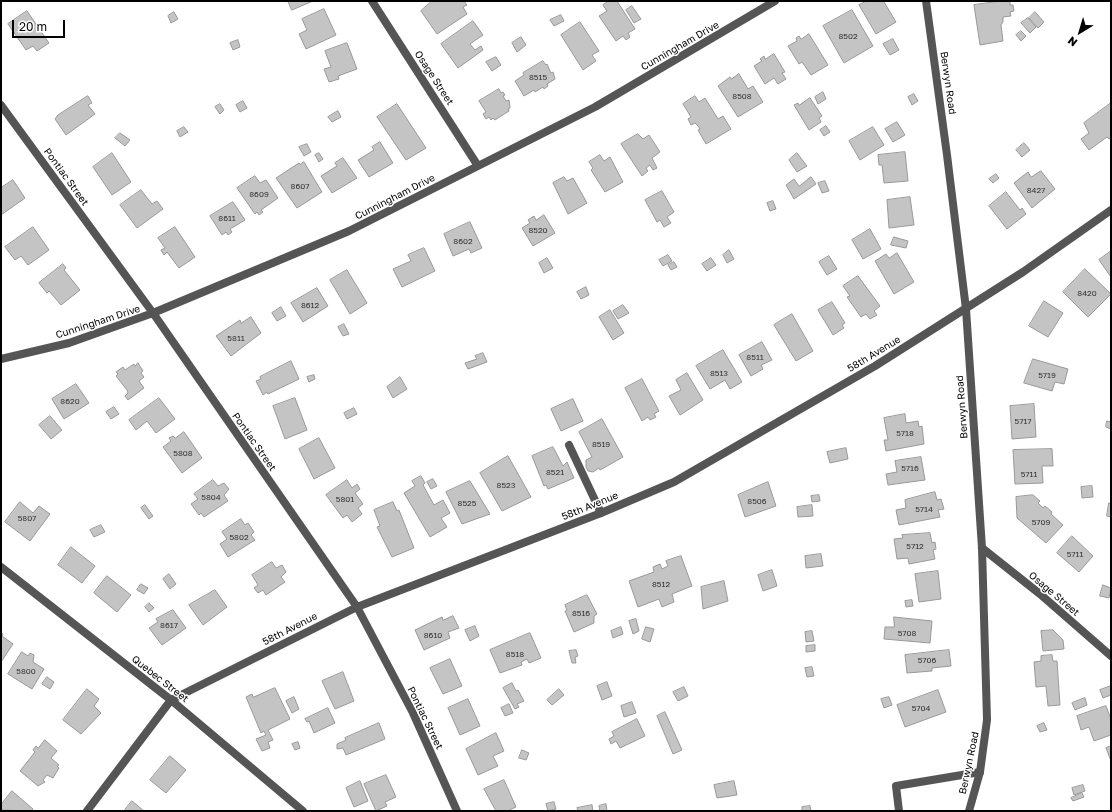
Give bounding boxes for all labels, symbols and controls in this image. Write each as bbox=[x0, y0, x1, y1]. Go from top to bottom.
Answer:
scale bar bbox=[14, 12, 67, 38]
north arrow bbox=[1060, 12, 1100, 52]
text: 20 m bbox=[19, 19, 47, 34]
street label: Cunningham Drive bbox=[639, 19, 721, 73]
house number: 8502 bbox=[838, 31, 858, 41]
text: N bbox=[1065, 34, 1080, 50]
street label: Osage Street bbox=[412, 49, 456, 107]
street label: Berwyn Road bbox=[938, 51, 958, 115]
house number: 8515 bbox=[529, 72, 547, 82]
house number: 8508 bbox=[732, 91, 752, 101]
street label: Pontiac Street bbox=[41, 146, 91, 208]
street label: Cunningham Drive bbox=[353, 172, 437, 222]
house number: 8607 bbox=[291, 181, 309, 191]
house number: 8427 bbox=[1027, 185, 1045, 195]
house number: 8609 bbox=[249, 189, 269, 199]
house number: 8611 bbox=[218, 213, 236, 223]
house number: 8520 bbox=[528, 225, 548, 235]
house number: 8602 bbox=[453, 236, 473, 246]
house number: 8420 bbox=[1077, 288, 1097, 298]
house number: 8612 bbox=[301, 300, 319, 310]
street label: Cunningham Drive bbox=[54, 303, 142, 341]
house number: 5811 bbox=[227, 333, 245, 343]
street label: 58th Avenue bbox=[845, 333, 903, 375]
house number: 8511 bbox=[746, 352, 764, 362]
house number: 8513 bbox=[710, 368, 728, 378]
house number: 5719 bbox=[1038, 370, 1056, 380]
street label: Berwyn Road bbox=[954, 375, 970, 439]
house number: 8620 bbox=[60, 396, 80, 406]
street label: Pontiac Street bbox=[229, 411, 279, 473]
house number: 5717 bbox=[1015, 416, 1031, 426]
house number: 5718 bbox=[896, 428, 914, 438]
house number: 8519 bbox=[592, 439, 610, 449]
house number: 5808 bbox=[173, 448, 193, 458]
house number: 5716 bbox=[901, 463, 919, 473]
house number: 8521 bbox=[546, 467, 564, 477]
house number: 5711 bbox=[1021, 469, 1037, 479]
house number: 8523 bbox=[497, 480, 515, 490]
street label: 58th Avenue bbox=[560, 489, 620, 523]
house number: 5804 bbox=[201, 492, 221, 502]
house number: 5801 bbox=[336, 494, 354, 504]
house number: 8506 bbox=[747, 496, 767, 506]
house number: 8525 bbox=[458, 498, 476, 508]
house number: 5714 bbox=[915, 504, 933, 514]
house number: 5807 bbox=[18, 513, 36, 523]
house number: 5709 bbox=[1032, 517, 1050, 527]
house number: 5802 bbox=[229, 532, 249, 542]
house number: 5712 bbox=[906, 541, 924, 551]
house number: 5711 bbox=[1067, 549, 1083, 559]
street label: Osage Street bbox=[1026, 569, 1082, 619]
house number: 8512 bbox=[652, 579, 670, 589]
house number: 8516 bbox=[572, 608, 590, 618]
street label: 58th Avenue bbox=[261, 610, 319, 648]
house number: 8617 bbox=[160, 620, 178, 630]
house number: 5708 bbox=[898, 628, 916, 638]
house number: 8610 bbox=[424, 630, 442, 640]
house number: 8518 bbox=[506, 649, 524, 659]
street label: Quebec Street bbox=[129, 653, 191, 705]
house number: 5706 bbox=[918, 655, 936, 665]
house number: 5800 bbox=[16, 666, 36, 676]
street label: Pontiac Street bbox=[405, 685, 445, 751]
house number: 5704 bbox=[912, 703, 930, 713]
street label: Berwyn Road bbox=[957, 731, 981, 795]

